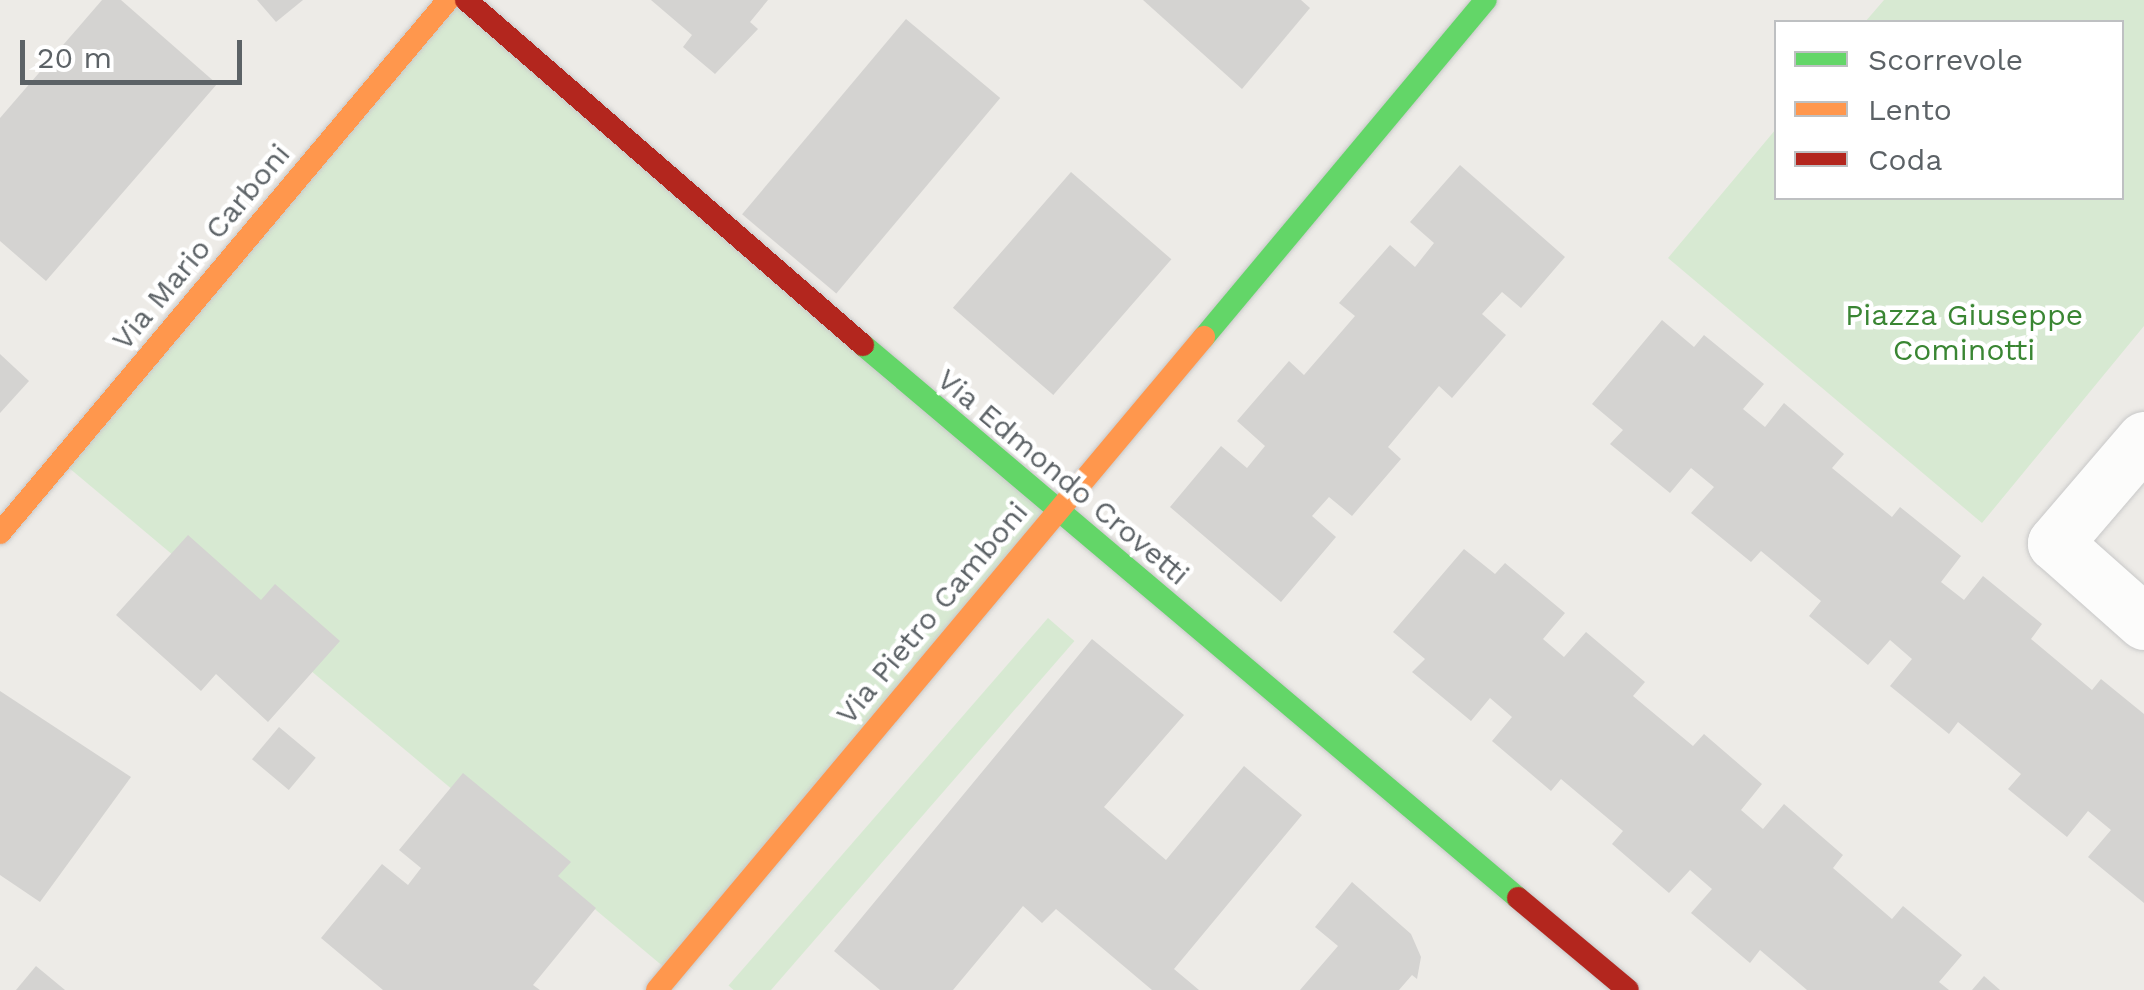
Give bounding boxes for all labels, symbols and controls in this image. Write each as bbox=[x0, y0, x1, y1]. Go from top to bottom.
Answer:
scale bar bbox=[25, 20, 248, 82]
legend bbox=[1774, 20, 2124, 200]
text: 20 m bbox=[37, 40, 112, 75]
text: Scorrevole bbox=[1868, 42, 2023, 77]
text: Lento bbox=[1868, 92, 1952, 127]
street label: Via Mario Carboni bbox=[104, 136, 298, 358]
text: Coda bbox=[1868, 142, 1942, 177]
park label: Piazza Giuseppe Cominotti bbox=[1845, 297, 2083, 368]
street label: Via Edmondo Crovetti bbox=[930, 361, 1196, 593]
street label: Via Pietro Camboni bbox=[828, 494, 1036, 732]

